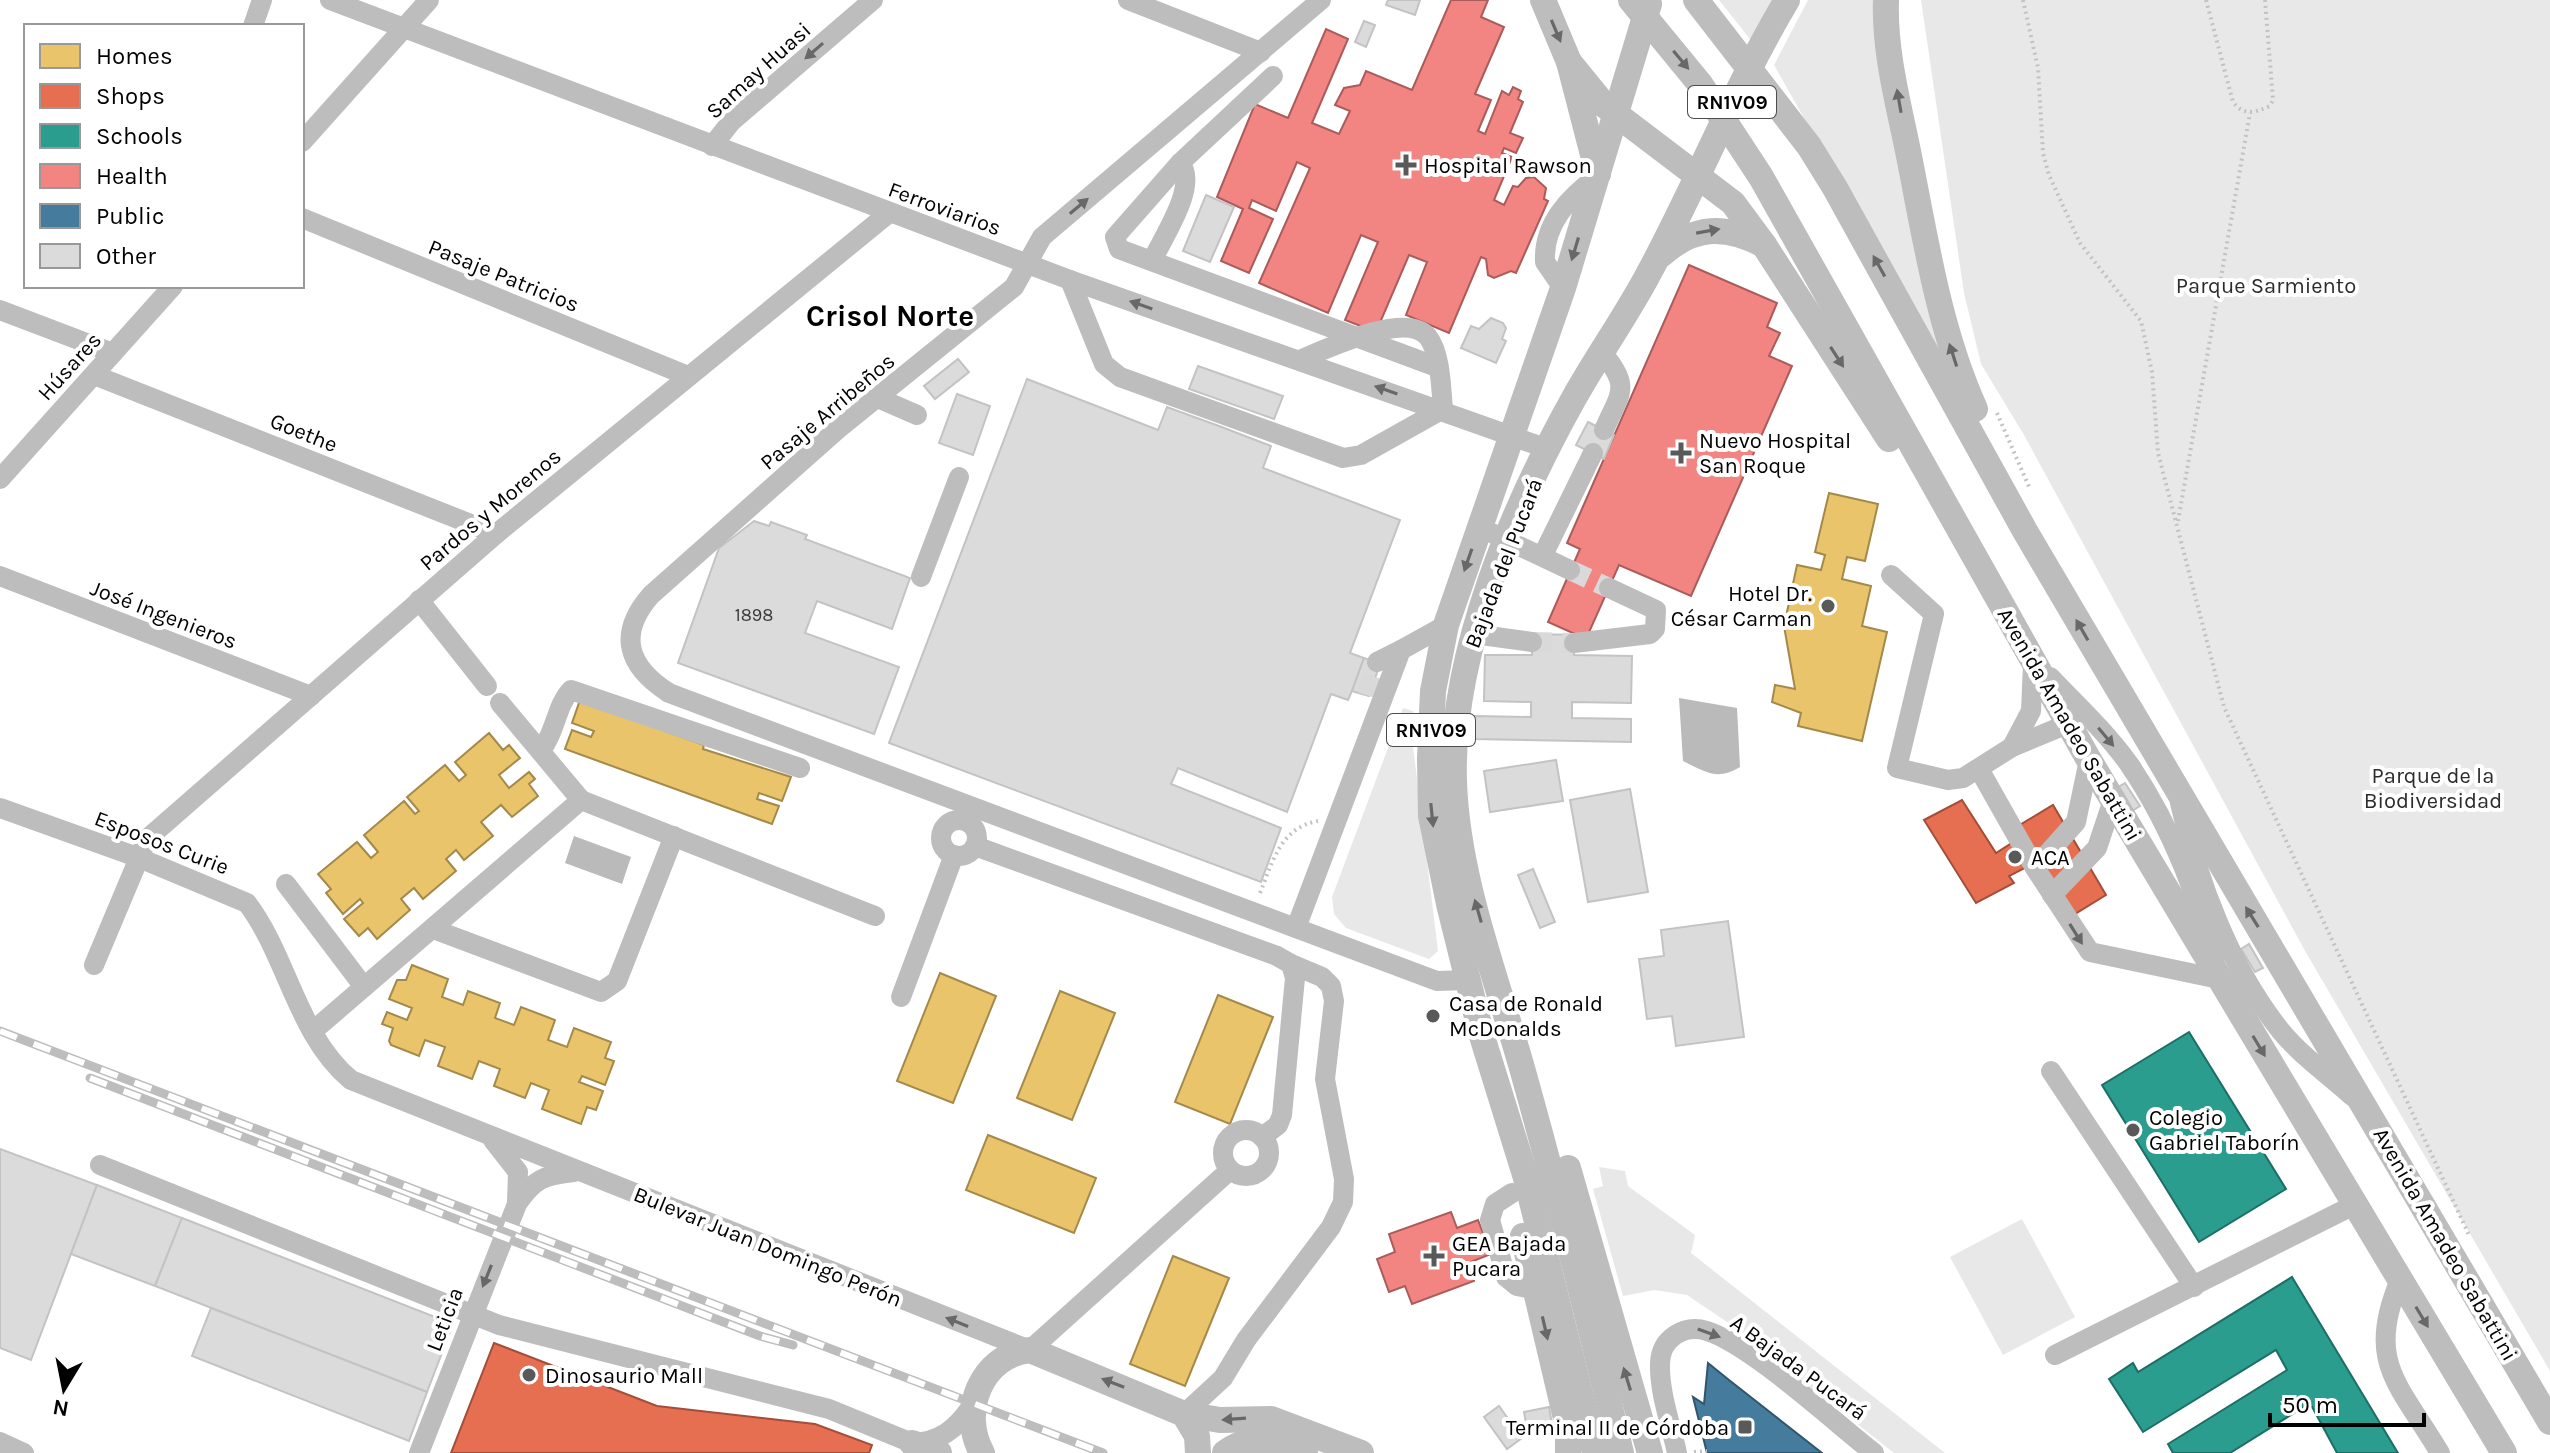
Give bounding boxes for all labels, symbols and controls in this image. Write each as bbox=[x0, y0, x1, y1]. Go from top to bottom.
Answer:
street label: Samay Huasi bbox=[701, 17, 816, 125]
one-way arrow bbox=[1550, 19, 1563, 43]
legend bbox=[24, 24, 304, 288]
text: Homes bbox=[96, 42, 173, 70]
one-way arrow bbox=[805, 42, 825, 59]
one-way arrow bbox=[1672, 50, 1688, 70]
text: Shops bbox=[96, 82, 165, 110]
road number: RN1V09 bbox=[1688, 86, 1776, 118]
one-way arrow bbox=[1892, 88, 1904, 113]
text: Schools bbox=[96, 122, 183, 150]
place label: Hospital Rawson bbox=[1424, 153, 1592, 179]
marker: Hospital Rawson bbox=[1395, 154, 1417, 176]
text: Health bbox=[96, 162, 168, 190]
street label: Ferroviarios bbox=[885, 177, 1005, 241]
one-way arrow bbox=[1069, 198, 1089, 215]
text: Public bbox=[96, 202, 164, 230]
one-way arrow bbox=[1695, 224, 1720, 237]
street label: Pasaje Patricios bbox=[425, 234, 583, 318]
one-way arrow bbox=[1568, 237, 1581, 261]
text: Other bbox=[96, 242, 156, 270]
one-way arrow bbox=[1872, 255, 1885, 278]
park label: Parque Sarmiento bbox=[2176, 273, 2356, 299]
district label: Crisol Norte bbox=[806, 298, 974, 334]
one-way arrow bbox=[1128, 298, 1152, 310]
street label: Húsares bbox=[32, 327, 107, 406]
one-way arrow bbox=[1946, 343, 1959, 367]
one-way arrow bbox=[1829, 347, 1844, 368]
street label: Pasaje Arribeños bbox=[755, 348, 900, 476]
one-way arrow bbox=[1374, 383, 1398, 395]
street label: Goethe bbox=[266, 408, 341, 458]
place label: Nuevo Hospital San Roque bbox=[1699, 428, 1851, 479]
marker: Nuevo Hospital San Roque bbox=[1670, 442, 1692, 464]
street label: Pardos y Morenos bbox=[415, 443, 567, 576]
street label: Bajada del Pucará bbox=[1460, 475, 1548, 652]
one-way arrow bbox=[1461, 548, 1473, 572]
street label: José Ingenieros bbox=[87, 575, 241, 655]
place label: Hotel Dr. César Carman bbox=[1671, 581, 1812, 632]
marker: Hotel Dr. César Carman bbox=[1819, 597, 1837, 615]
street label: Avenida Amadeo Sabattini bbox=[1992, 603, 2147, 846]
house number: 1898 bbox=[735, 604, 773, 626]
one-way arrow bbox=[2075, 619, 2089, 641]
road number: RN1V09 bbox=[1387, 714, 1475, 746]
one-way arrow bbox=[2097, 727, 2114, 747]
park label: Parque de la Biodiversidad bbox=[2364, 763, 2502, 814]
one-way arrow bbox=[1425, 803, 1438, 828]
street label: Esposos Curie bbox=[91, 805, 232, 880]
place label: ACA bbox=[2031, 845, 2070, 871]
marker: ACA bbox=[2006, 848, 2024, 866]
one-way arrow bbox=[1471, 899, 1483, 924]
one-way arrow bbox=[2245, 906, 2259, 928]
one-way arrow bbox=[2069, 923, 2083, 945]
place label: Casa de Ronald McDonalds bbox=[1449, 991, 1603, 1042]
marker: Casa de Ronald McDonalds bbox=[1424, 1007, 1442, 1025]
one-way arrow bbox=[2252, 1035, 2266, 1057]
place label: Colegio Gabriel Taborín bbox=[2149, 1105, 2300, 1156]
marker: Colegio Gabriel Taborín bbox=[2124, 1121, 2142, 1139]
street label: Avenida Amadeo Sabattini bbox=[2368, 1123, 2523, 1366]
street label: Bulevar Juan Domingo Perón bbox=[630, 1181, 906, 1313]
place label: GEA Bajada Pucara bbox=[1452, 1231, 1566, 1282]
marker: GEA Bajada Pucara bbox=[1423, 1245, 1445, 1267]
one-way arrow bbox=[480, 1264, 493, 1288]
street label: Leticia bbox=[421, 1284, 469, 1355]
one-way arrow bbox=[2415, 1306, 2429, 1328]
street label: A Bajada Pucará bbox=[1725, 1310, 1872, 1426]
one-way arrow bbox=[945, 1315, 969, 1328]
one-way arrow bbox=[1539, 1316, 1552, 1341]
one-way arrow bbox=[1698, 1327, 1722, 1340]
north arrow bbox=[24, 1349, 104, 1429]
place label: Dinosaurio Mall bbox=[545, 1363, 703, 1389]
marker: Dinosaurio Mall bbox=[520, 1366, 538, 1384]
one-way arrow bbox=[1620, 1366, 1633, 1390]
one-way arrow bbox=[1101, 1376, 1125, 1389]
scale bar bbox=[2270, 1377, 2424, 1427]
text: 50 m bbox=[2282, 1391, 2338, 1419]
text: N bbox=[51, 1394, 71, 1422]
one-way arrow bbox=[1221, 1413, 1246, 1426]
place label: Terminal II de Córdoba bbox=[1506, 1415, 1729, 1441]
marker: Terminal II de Córdoba bbox=[1736, 1418, 1754, 1436]

